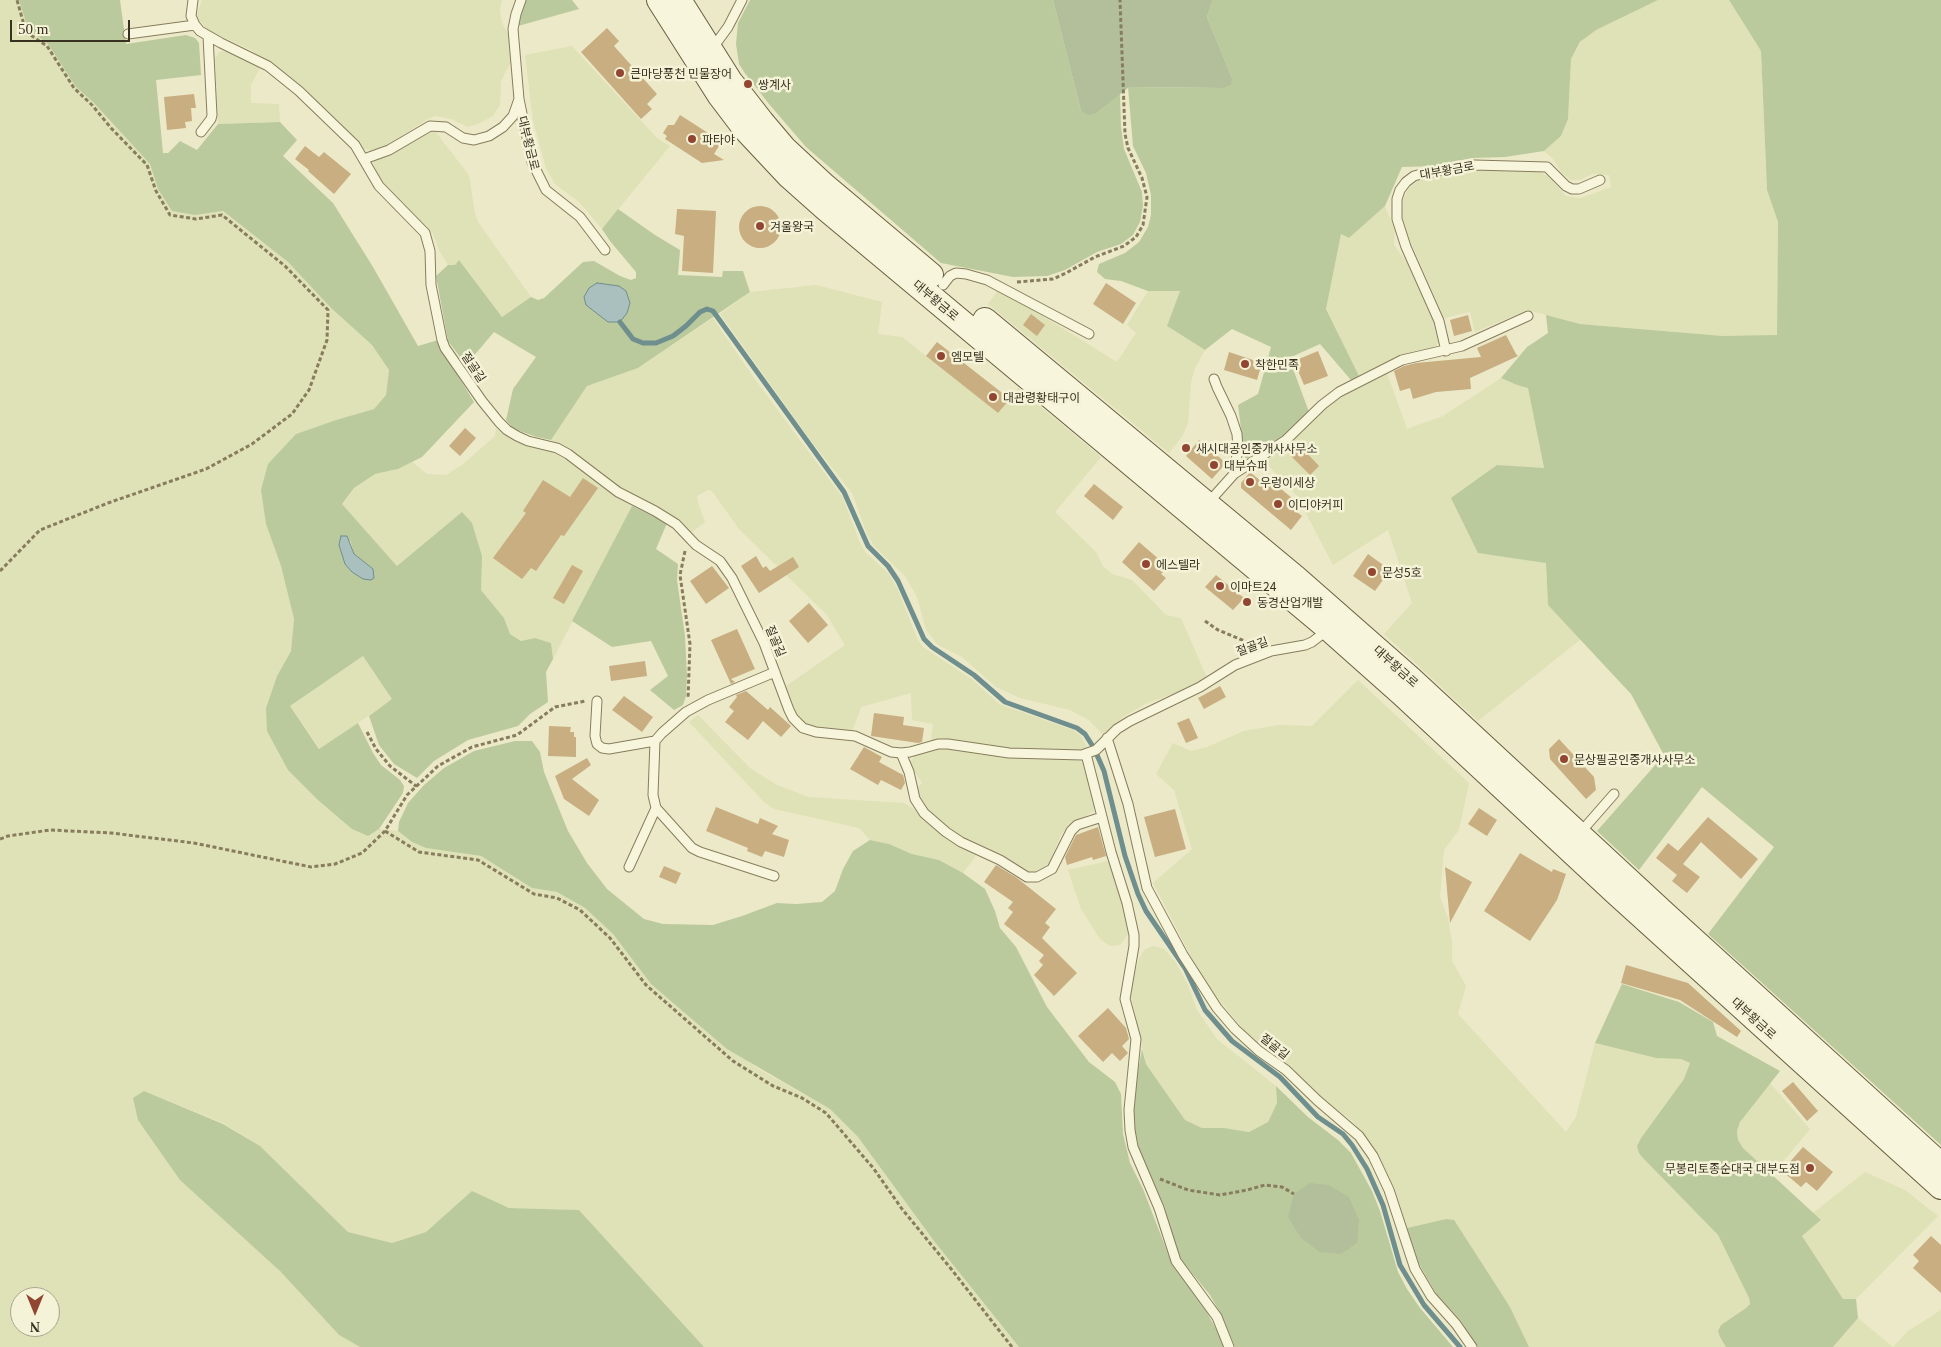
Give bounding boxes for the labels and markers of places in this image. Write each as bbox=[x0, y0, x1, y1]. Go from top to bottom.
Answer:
place label: 큰마당풍천 민물장어 bbox=[630, 66, 732, 80]
marker: 큰마당풍천 민물장어 bbox=[614, 67, 626, 79]
place label: 쌍계사 bbox=[758, 77, 791, 91]
marker: 쌍계사 bbox=[742, 78, 754, 90]
place label: 파타야 bbox=[702, 132, 735, 146]
marker: 파타야 bbox=[686, 133, 698, 145]
place label: 겨울왕국 bbox=[770, 219, 814, 233]
marker: 겨울왕국 bbox=[754, 220, 766, 232]
place label: 엠모텔 bbox=[951, 349, 984, 363]
marker: 엠모텔 bbox=[935, 350, 947, 362]
place label: 착한민족 bbox=[1255, 357, 1299, 371]
marker: 착한민족 bbox=[1239, 358, 1251, 370]
place label: 대관령황태구이 bbox=[1003, 390, 1080, 404]
marker: 대관령황태구이 bbox=[987, 391, 999, 403]
place label: 새시대공인중개사사무소 bbox=[1196, 441, 1317, 455]
marker: 새시대공인중개사사무소 bbox=[1180, 442, 1192, 454]
place label: 대부슈퍼 bbox=[1224, 458, 1268, 472]
marker: 대부슈퍼 bbox=[1208, 459, 1220, 471]
place label: 우렁이세상 bbox=[1260, 475, 1315, 489]
marker: 우렁이세상 bbox=[1244, 476, 1256, 488]
place label: 이디야커피 bbox=[1288, 497, 1343, 511]
marker: 이디야커피 bbox=[1272, 498, 1284, 510]
place label: 에스텔라 bbox=[1156, 557, 1200, 571]
marker: 에스텔라 bbox=[1140, 558, 1152, 570]
place label: 문성5호 bbox=[1382, 565, 1422, 579]
marker: 문성5호 bbox=[1366, 566, 1378, 578]
place label: 이마트24 bbox=[1230, 579, 1276, 593]
marker: 이마트24 bbox=[1214, 580, 1226, 592]
place label: 동경산업개발 bbox=[1257, 595, 1323, 609]
marker: 동경산업개발 bbox=[1241, 596, 1253, 608]
place label: 문상필공인중개사사무소 bbox=[1574, 752, 1695, 766]
marker: 문상필공인중개사사무소 bbox=[1558, 753, 1570, 765]
place label: 무봉리토종순대국 대부도점 bbox=[1665, 1161, 1800, 1175]
marker: 무봉리토종순대국 대부도점 bbox=[1804, 1162, 1816, 1174]

